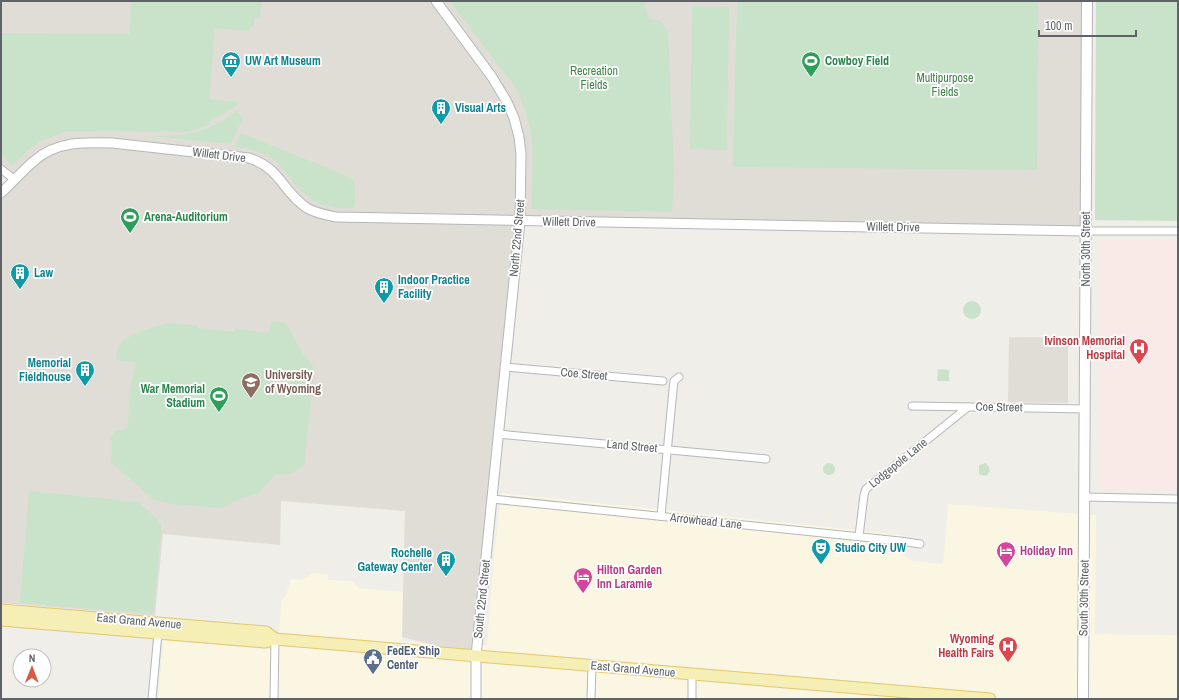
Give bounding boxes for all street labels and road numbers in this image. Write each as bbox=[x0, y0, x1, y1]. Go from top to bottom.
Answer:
street label: Willett Drive bbox=[191, 144, 247, 166]
street label: North 22nd Street bbox=[506, 198, 528, 277]
street label: North 30th Street bbox=[1078, 211, 1094, 286]
street label: Willett Drive bbox=[542, 214, 596, 230]
street label: Willett Drive bbox=[866, 219, 920, 235]
street label: Coe Street bbox=[560, 364, 608, 384]
street label: Coe Street bbox=[975, 399, 1023, 415]
street label: Lodgepole Lane bbox=[866, 435, 930, 491]
street label: Land Street bbox=[606, 436, 658, 456]
street label: Arrowhead Lane bbox=[668, 509, 743, 533]
street label: South 22nd Street bbox=[470, 558, 494, 639]
street label: South 30th Street bbox=[1075, 559, 1093, 636]
street label: East Grand Avenue bbox=[96, 609, 182, 633]
street label: East Grand Avenue bbox=[590, 657, 676, 681]

